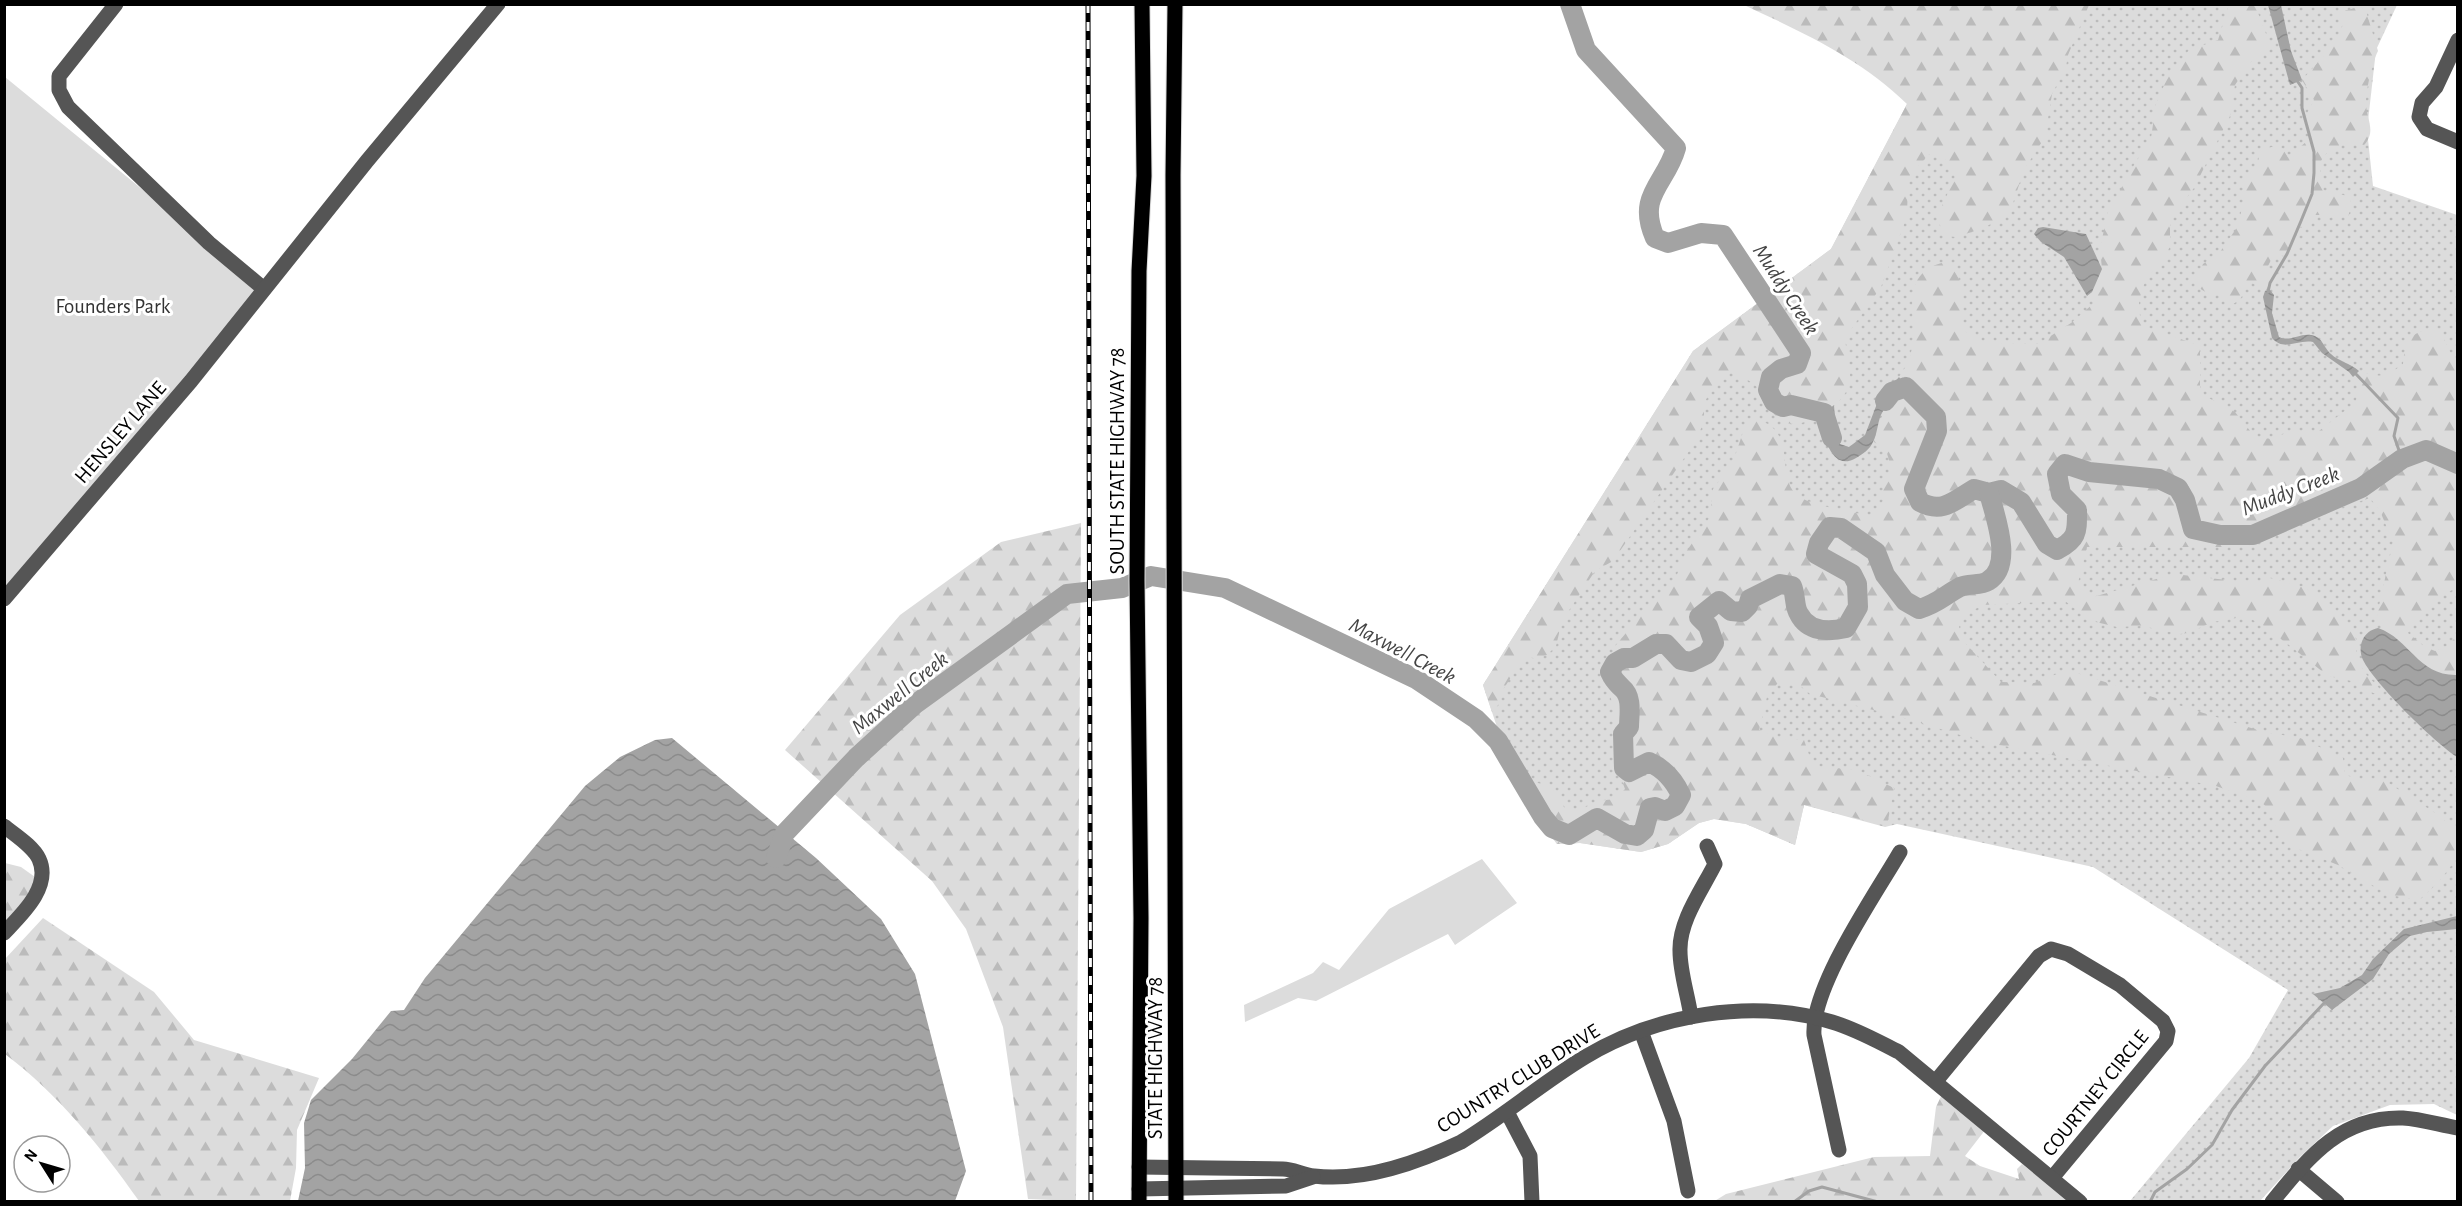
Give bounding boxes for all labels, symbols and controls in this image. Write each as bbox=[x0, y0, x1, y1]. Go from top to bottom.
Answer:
water label: Muddy Creek bbox=[1749, 241, 1823, 339]
park label: Founders Park bbox=[56, 296, 171, 317]
street label: SOUTH STATE HIGHWAY 78 bbox=[1107, 347, 1128, 575]
street label: HENSLEY LANE bbox=[71, 377, 170, 487]
water label: Muddy Creek bbox=[2239, 462, 2342, 520]
water label: Maxwell Creek bbox=[1346, 614, 1459, 688]
water label: Maxwell Creek bbox=[847, 647, 952, 738]
street label: STATE HIGHWAY 78 bbox=[1145, 977, 1166, 1139]
street label: COUNTRY CLUB DRIVE bbox=[1433, 1020, 1603, 1137]
street label: COURTNEY CIRCLE bbox=[2038, 1026, 2152, 1160]
north arrow bbox=[12, 1134, 72, 1194]
text: N bbox=[21, 1146, 41, 1165]

